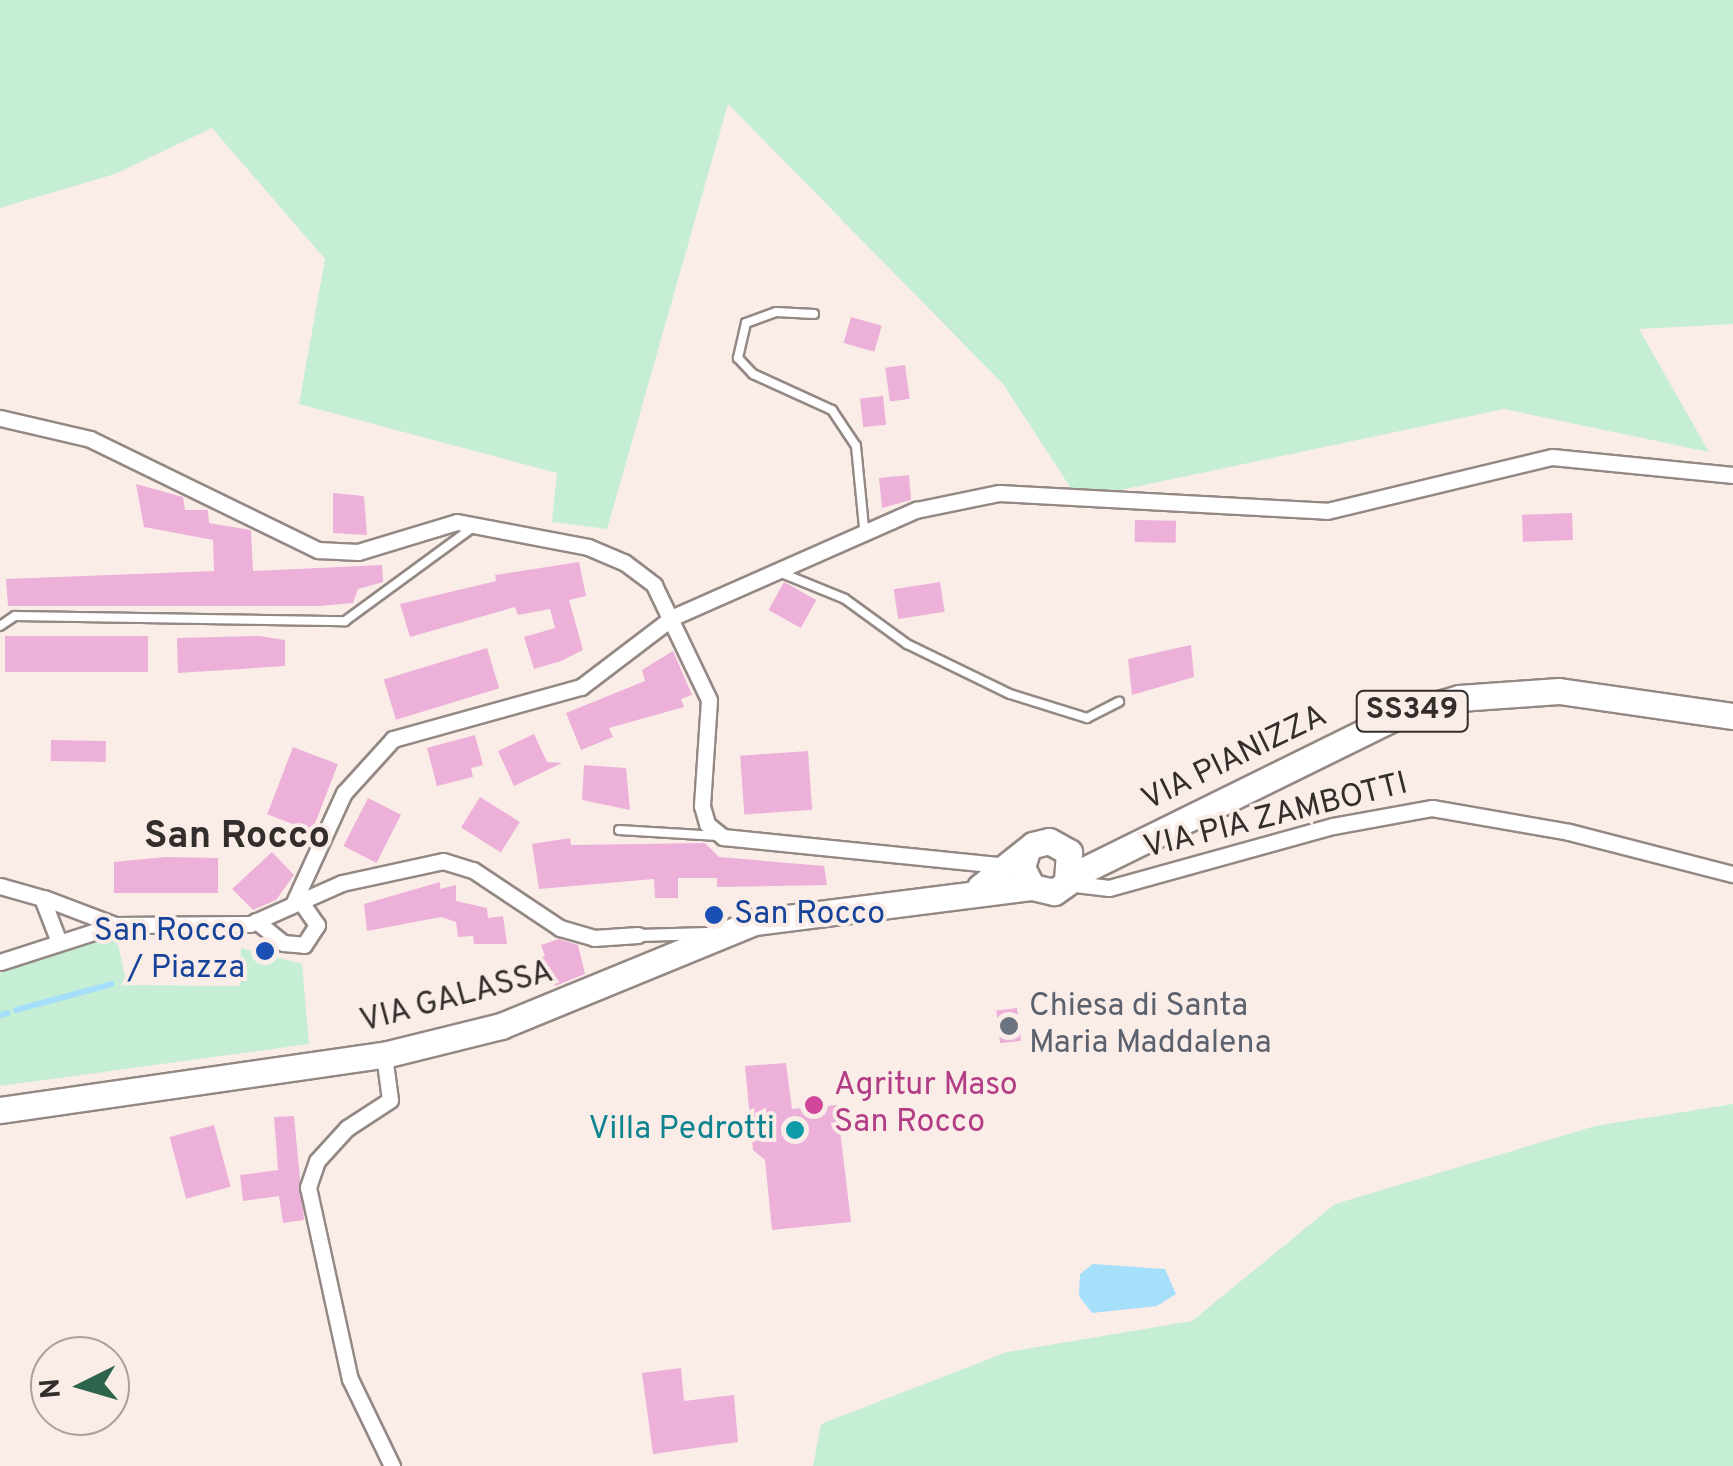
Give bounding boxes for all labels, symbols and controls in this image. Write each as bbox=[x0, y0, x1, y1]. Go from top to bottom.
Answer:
road number: SS349 bbox=[1354, 686, 1470, 736]
street label: VIA PIANIZZA bbox=[1136, 697, 1334, 821]
street label: VIA PIA ZAMBOTTI bbox=[1139, 765, 1413, 869]
district label: San Rocco bbox=[144, 815, 330, 861]
place label: San Rocco bbox=[734, 896, 885, 934]
marker: San Rocco bbox=[703, 904, 725, 926]
place label: San Rocco / Piazza bbox=[94, 914, 245, 989]
marker: San Rocco / Piazza bbox=[254, 940, 276, 962]
street label: VIA GALASSA bbox=[356, 954, 558, 1042]
place label: Chiesa di Santa Maria Maddalena bbox=[1029, 989, 1272, 1064]
marker: Chiesa di Santa Maria Maddalena bbox=[998, 1015, 1020, 1037]
place label: Agritur Maso San Rocco bbox=[834, 1068, 1018, 1143]
marker: Agritur Maso San Rocco bbox=[803, 1094, 825, 1116]
place label: Villa Pedrotti bbox=[588, 1111, 775, 1149]
marker: Villa Pedrotti bbox=[784, 1119, 806, 1141]
north arrow bbox=[30, 1336, 130, 1436]
text: N bbox=[33, 1377, 71, 1400]

